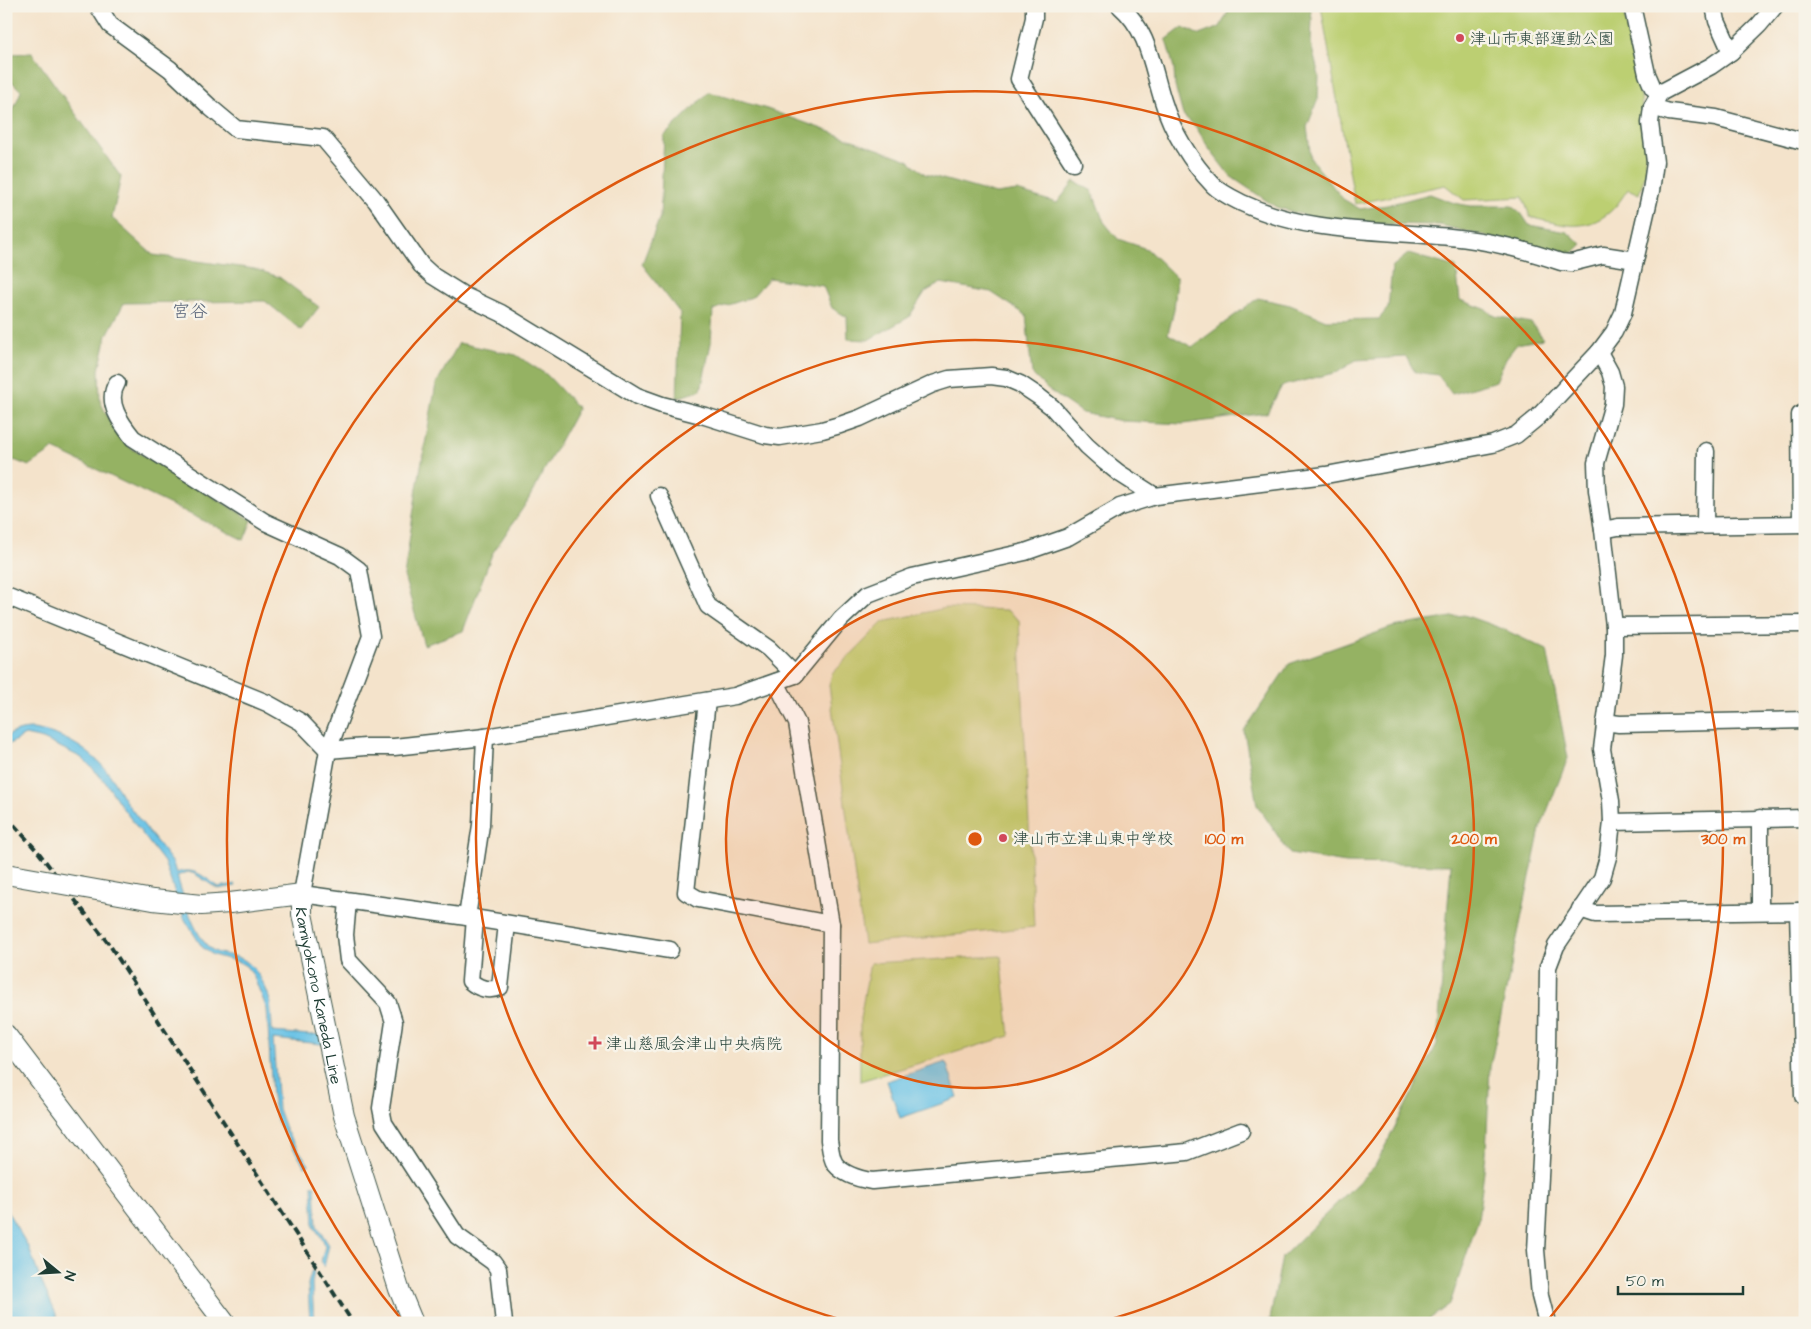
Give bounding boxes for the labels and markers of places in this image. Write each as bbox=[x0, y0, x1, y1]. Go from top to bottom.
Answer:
place label: 津山市東部運動公園 bbox=[1470, 28, 1614, 50]
marker: 津山市東部運動公園 bbox=[1454, 32, 1466, 44]
place label: 津山市立津山東中学校 bbox=[1013, 828, 1173, 850]
centre of rings bbox=[966, 830, 984, 848]
marker: 津山市立津山東中学校 bbox=[997, 832, 1009, 844]
place label: 津山慈風会津山中央病院 bbox=[606, 1033, 782, 1055]
marker: 津山慈風会津山中央病院 bbox=[588, 1036, 602, 1050]

